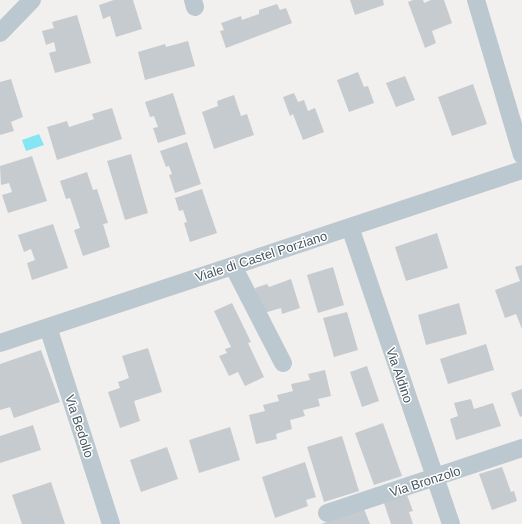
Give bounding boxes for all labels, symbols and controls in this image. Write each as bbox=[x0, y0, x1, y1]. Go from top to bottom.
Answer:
street label: Viale di Castel Porziano bbox=[193, 228, 329, 285]
street label: Via Aldino bbox=[383, 345, 416, 405]
street label: Via Bedollo bbox=[62, 393, 97, 460]
street label: Via Bronzolo bbox=[388, 463, 462, 500]

